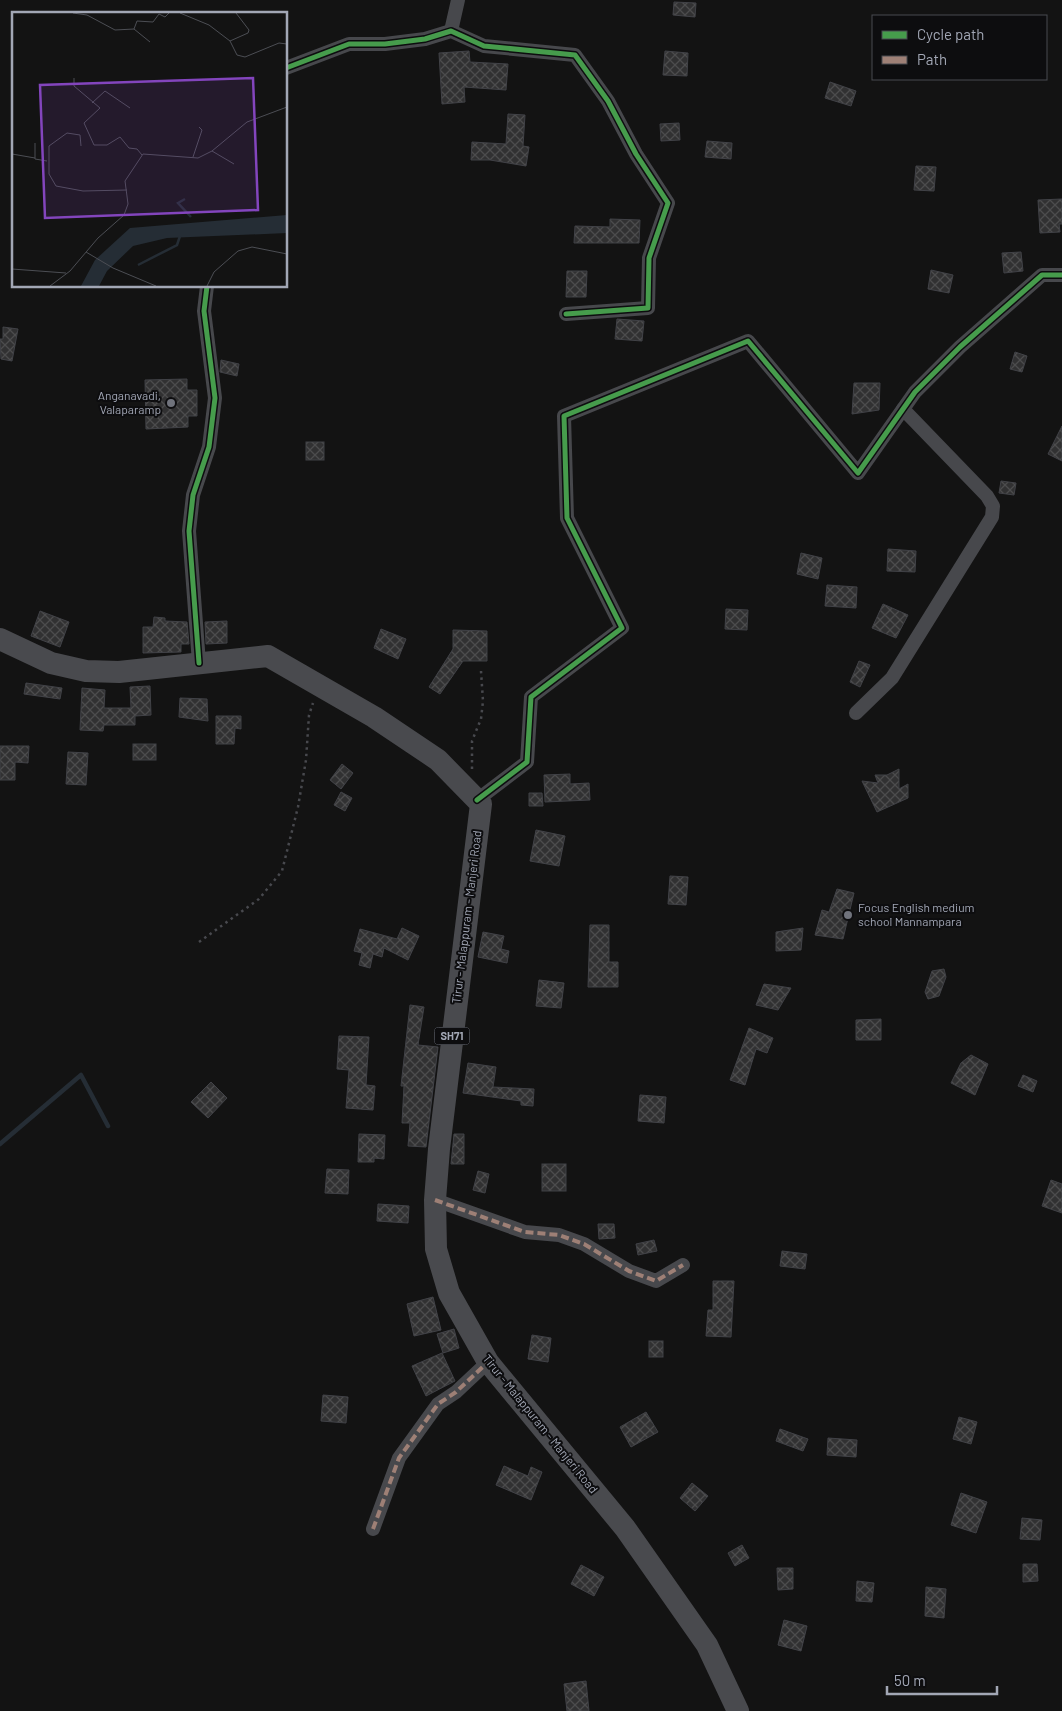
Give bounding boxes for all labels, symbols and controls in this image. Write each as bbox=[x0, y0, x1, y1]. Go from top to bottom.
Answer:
inset map bbox=[12, 12, 288, 288]
legend bbox=[872, 15, 1047, 80]
text: Cycle path bbox=[917, 25, 984, 43]
text: Path bbox=[917, 50, 947, 68]
place label: Anganavadi, Valaparamp bbox=[98, 388, 161, 416]
marker: Anganavadi, Valaparamp bbox=[165, 397, 177, 409]
street label: Tirur - Malappuram - Manjeri Road bbox=[448, 829, 484, 1004]
place label: Focus English medium school Mannampara bbox=[858, 900, 975, 928]
marker: Focus English medium school Mannampara bbox=[842, 909, 854, 921]
road number: SH71 bbox=[434, 1028, 470, 1044]
street label: Tirur - Malappuram - Manjeri Road bbox=[480, 1351, 601, 1496]
scale bar bbox=[887, 1664, 997, 1696]
text: 50 m bbox=[894, 1671, 926, 1689]

